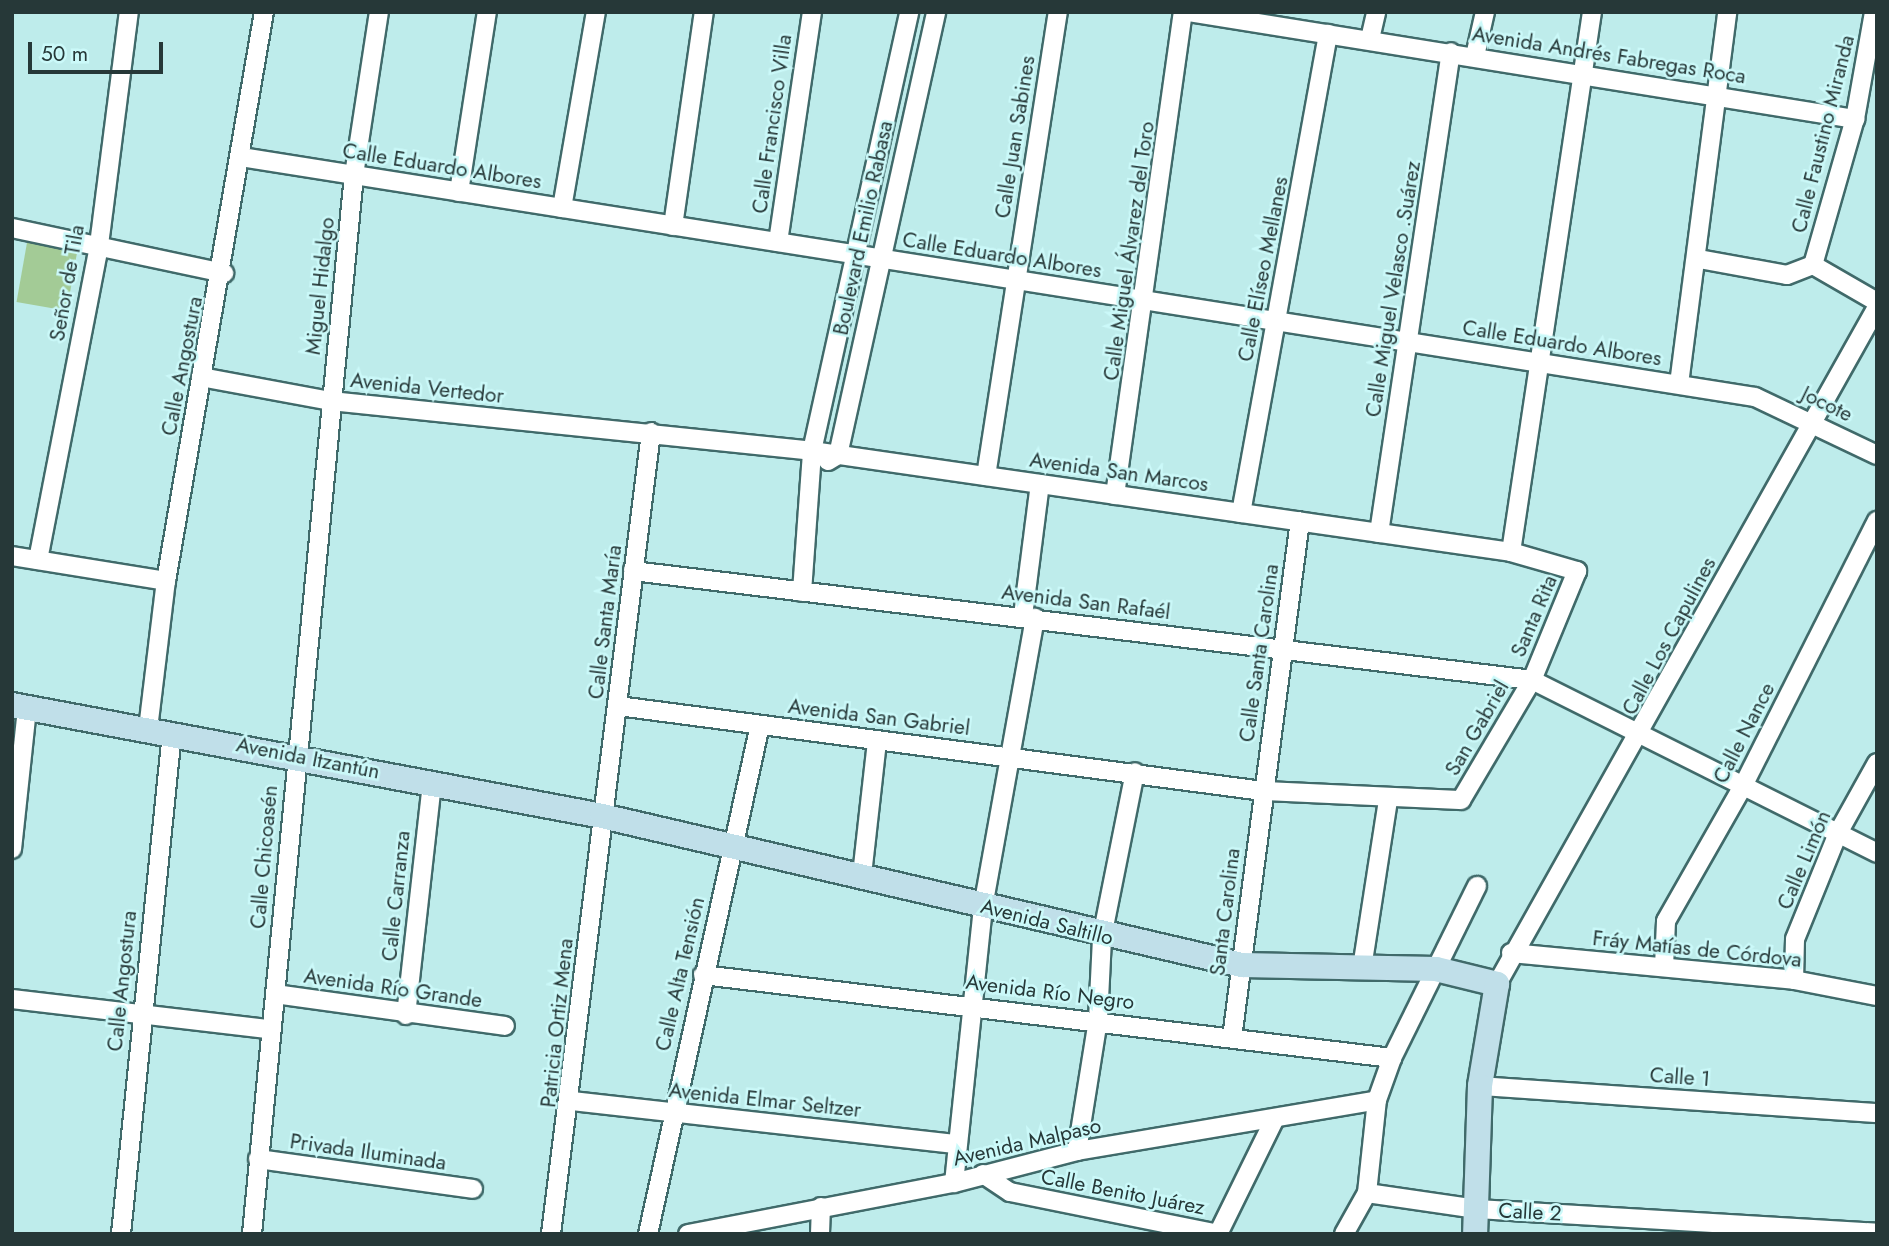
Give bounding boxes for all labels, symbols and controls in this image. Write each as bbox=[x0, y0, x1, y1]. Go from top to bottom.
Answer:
street label: Avenida Andrés Fabregas Roca bbox=[1470, 21, 1748, 89]
scale bar bbox=[32, 28, 166, 72]
street label: Calle Francisco Villa bbox=[747, 33, 797, 215]
street label: Calle Faustino Miranda bbox=[1786, 33, 1860, 235]
text: 50 m bbox=[41, 39, 88, 69]
street label: Calle Juan Sabines bbox=[990, 54, 1040, 220]
street label: Boulevard Emilio Rabasa bbox=[828, 119, 898, 337]
street label: Calle Miguel Álvarez del Toro bbox=[1098, 120, 1160, 382]
street label: Calle Eduardo Albores bbox=[341, 138, 543, 194]
street label: Calle Miguel Velasco .Suárez bbox=[1360, 159, 1426, 419]
street label: Calle Elíseo Mellanes bbox=[1233, 174, 1293, 364]
street label: Miguel Hidalgo bbox=[300, 216, 340, 356]
street label: Señor de Tila bbox=[44, 223, 90, 343]
street label: Calle Eduardo Albores bbox=[901, 227, 1103, 283]
street label: Calle Angostura bbox=[156, 294, 208, 438]
street label: Calle Eduardo Albores bbox=[1461, 315, 1663, 371]
street label: Avenida Vertedor bbox=[349, 367, 505, 409]
street label: Jocote bbox=[1797, 381, 1857, 427]
street label: Avenida San Marcos bbox=[1028, 447, 1210, 497]
street label: Calle Santa María bbox=[583, 543, 627, 701]
street label: Calle Los Capulines bbox=[1617, 553, 1721, 719]
street label: Calle Santa Carolina bbox=[1234, 562, 1284, 744]
street label: Santa Rita bbox=[1506, 571, 1562, 661]
street label: Avenida San Rafaél bbox=[1000, 579, 1172, 625]
street label: San Gabriel bbox=[1440, 676, 1514, 780]
street label: Calle Nance bbox=[1708, 678, 1780, 788]
street label: Avenida San Gabriel bbox=[787, 693, 971, 741]
street label: Avenida Itzantún bbox=[234, 732, 382, 784]
street label: Calle Chicoasén bbox=[245, 784, 283, 930]
street label: Calle Limón bbox=[1772, 807, 1836, 913]
street label: Calle Carranza bbox=[377, 830, 415, 962]
street label: Santa Carolina bbox=[1205, 847, 1245, 977]
street label: Avenida Saltillo bbox=[978, 893, 1116, 951]
street label: Calle Alta Tensión bbox=[650, 895, 710, 1053]
street label: Calle Angostura bbox=[102, 909, 142, 1053]
street label: Fráy Matías de Córdova bbox=[1591, 925, 1803, 973]
street label: Patricia Ortiz Mena bbox=[536, 937, 578, 1109]
street label: Avenida Río Grande bbox=[302, 963, 484, 1013]
street label: Avenida Río Negro bbox=[964, 969, 1136, 1015]
street label: Calle 1 bbox=[1649, 1062, 1711, 1092]
street label: Avenida Elmar Seltzer bbox=[668, 1077, 862, 1123]
street label: Avenida Malpaso bbox=[950, 1113, 1104, 1171]
street label: Privada Iluminada bbox=[288, 1129, 448, 1175]
street label: Calle Benito Juárez bbox=[1039, 1164, 1207, 1220]
street label: Calle 2 bbox=[1498, 1198, 1562, 1226]

